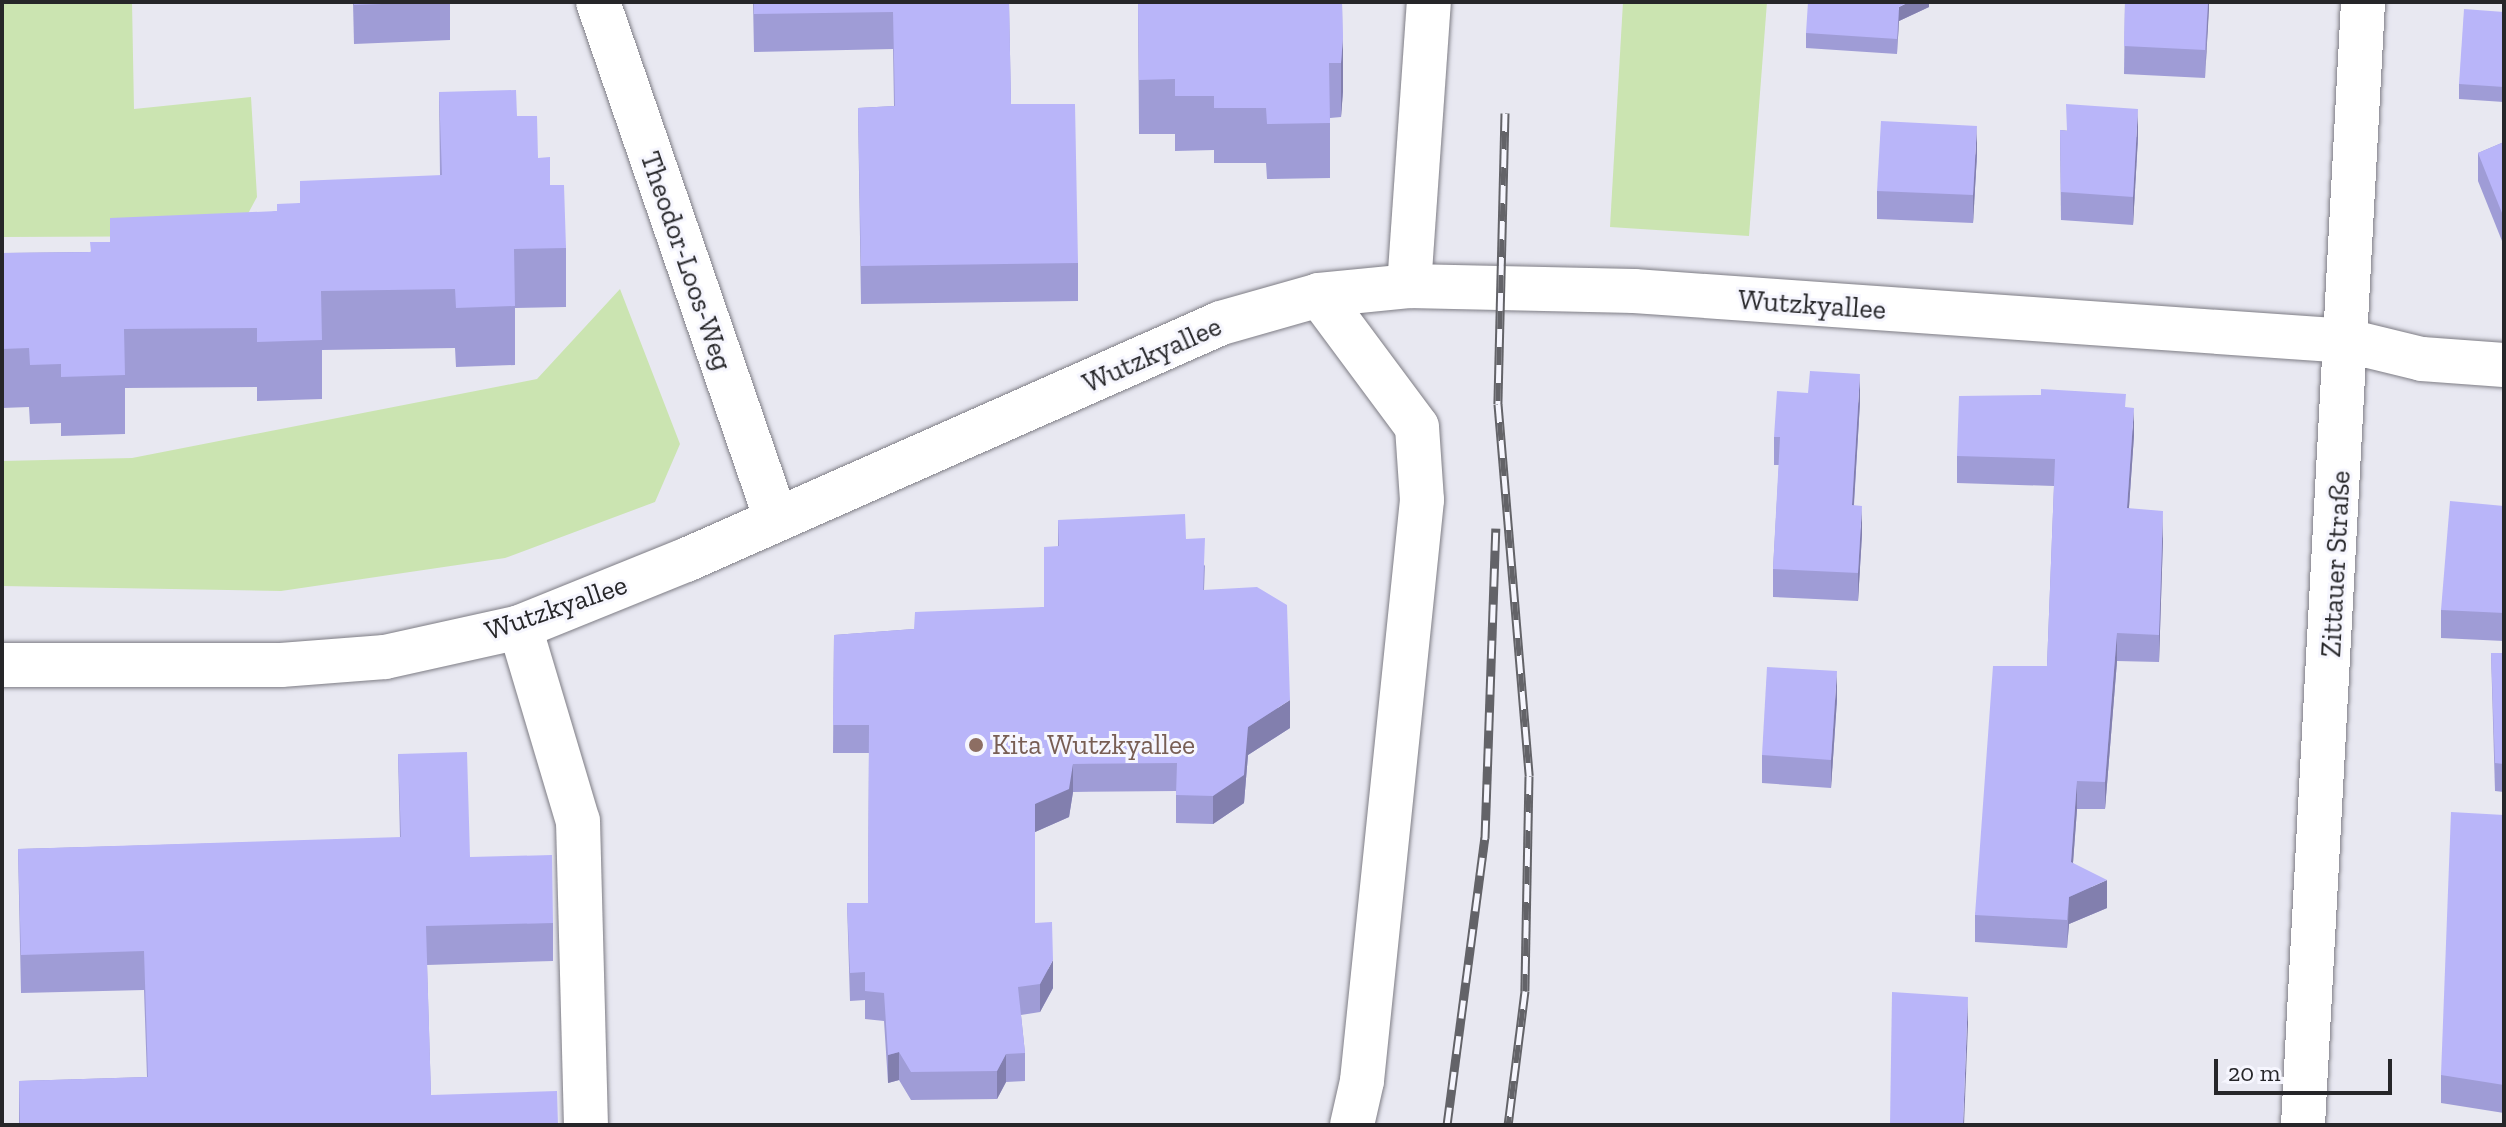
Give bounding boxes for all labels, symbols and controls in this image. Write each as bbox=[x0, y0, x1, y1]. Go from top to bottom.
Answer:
street label: Theodor-Loos-Weg bbox=[633, 147, 739, 375]
street label: Wutzkyallee bbox=[1737, 283, 1887, 327]
street label: Wutzkyallee bbox=[1078, 310, 1226, 400]
street label: Zittauer Straße bbox=[2314, 470, 2358, 658]
street label: Wutzkyallee bbox=[481, 568, 631, 648]
place label: Kita Wutzkyallee bbox=[992, 728, 1196, 762]
marker: Kita Wutzkyallee bbox=[967, 736, 985, 754]
scale bar bbox=[2218, 1043, 2396, 1093]
text: 20 m bbox=[2228, 1058, 2280, 1087]

